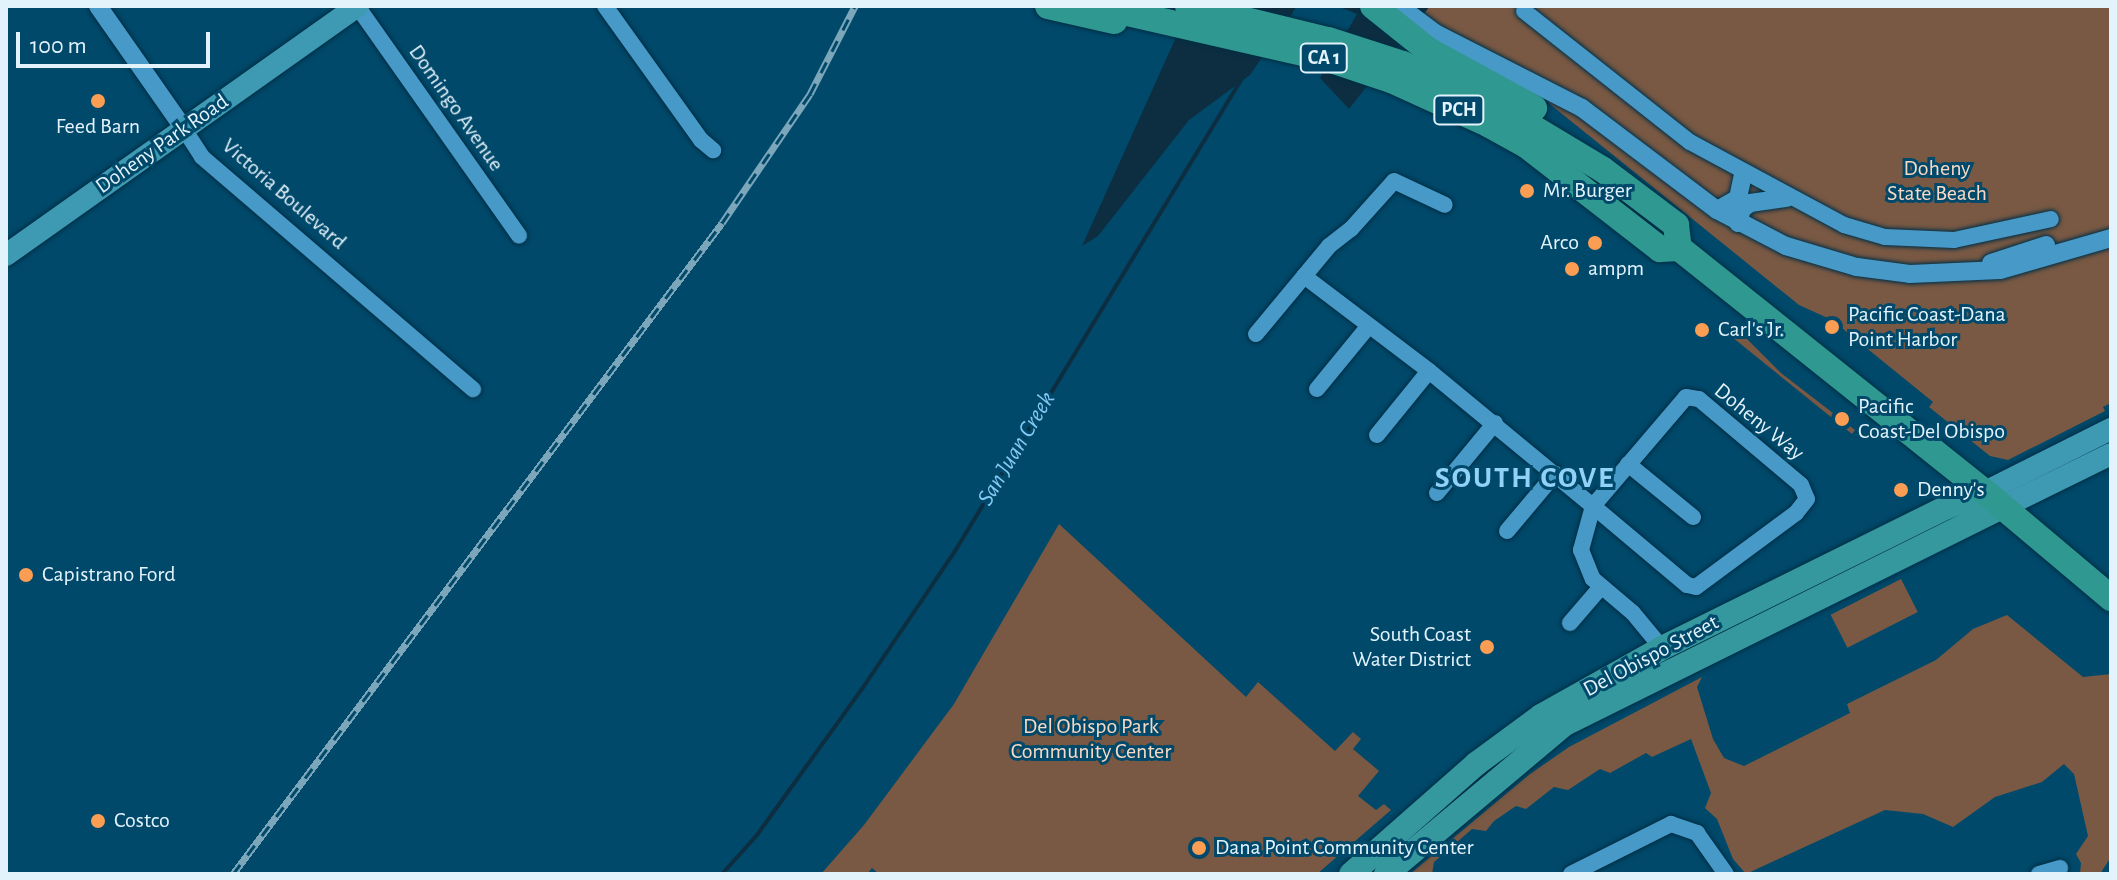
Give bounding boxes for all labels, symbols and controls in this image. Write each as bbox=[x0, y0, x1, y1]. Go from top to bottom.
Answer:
scale bar bbox=[20, 16, 214, 66]
text: 100 m bbox=[30, 34, 87, 58]
street label: Domingo Avenue bbox=[403, 40, 509, 176]
road number: CA 1 bbox=[1298, 42, 1350, 74]
street label: Doheny Park Road bbox=[91, 88, 233, 200]
marker: Feed Barn bbox=[89, 92, 107, 110]
road number: PCH bbox=[1433, 94, 1485, 126]
place label: Feed Barn bbox=[56, 114, 140, 140]
street label: Victoria Boulevard bbox=[216, 133, 352, 255]
park label: Doheny State Beach bbox=[1887, 155, 1987, 206]
place label: Mr. Burger bbox=[1543, 178, 1632, 204]
marker: Mr. Burger bbox=[1518, 182, 1536, 200]
place label: Arco bbox=[1540, 230, 1579, 256]
marker: Arco bbox=[1586, 234, 1604, 252]
place label: ampm bbox=[1588, 256, 1644, 282]
marker: ampm bbox=[1563, 260, 1581, 278]
place label: Pacific Coast-Dana Point Harbor bbox=[1848, 301, 2006, 352]
place label: Carl's Jr. bbox=[1718, 317, 1784, 343]
marker: Pacific Coast-Dana Point Harbor bbox=[1823, 318, 1841, 336]
marker: Carl's Jr. bbox=[1693, 321, 1711, 339]
street label: Doheny Way bbox=[1709, 378, 1809, 466]
water label: San Juan Creek bbox=[972, 387, 1062, 511]
place label: Pacific Coast-Del Obispo bbox=[1858, 393, 2005, 444]
marker: Pacific Coast-Del Obispo bbox=[1833, 410, 1851, 428]
district label: SOUTH COVE bbox=[1435, 460, 1615, 496]
place label: Denny's bbox=[1917, 477, 1985, 503]
marker: Denny's bbox=[1892, 481, 1910, 499]
place label: Capistrano Ford bbox=[42, 562, 176, 588]
marker: Capistrano Ford bbox=[17, 566, 35, 584]
street label: Del Obispo Street bbox=[1579, 609, 1723, 703]
place label: South Coast Water District bbox=[1352, 621, 1471, 672]
marker: South Coast Water District bbox=[1478, 638, 1496, 656]
park label: Del Obispo Park Community Center bbox=[1011, 713, 1171, 764]
place label: Costco bbox=[114, 808, 170, 834]
marker: Costco bbox=[89, 812, 107, 830]
place label: Dana Point Community Center bbox=[1215, 835, 1474, 861]
marker: Dana Point Community Center bbox=[1190, 839, 1208, 857]

